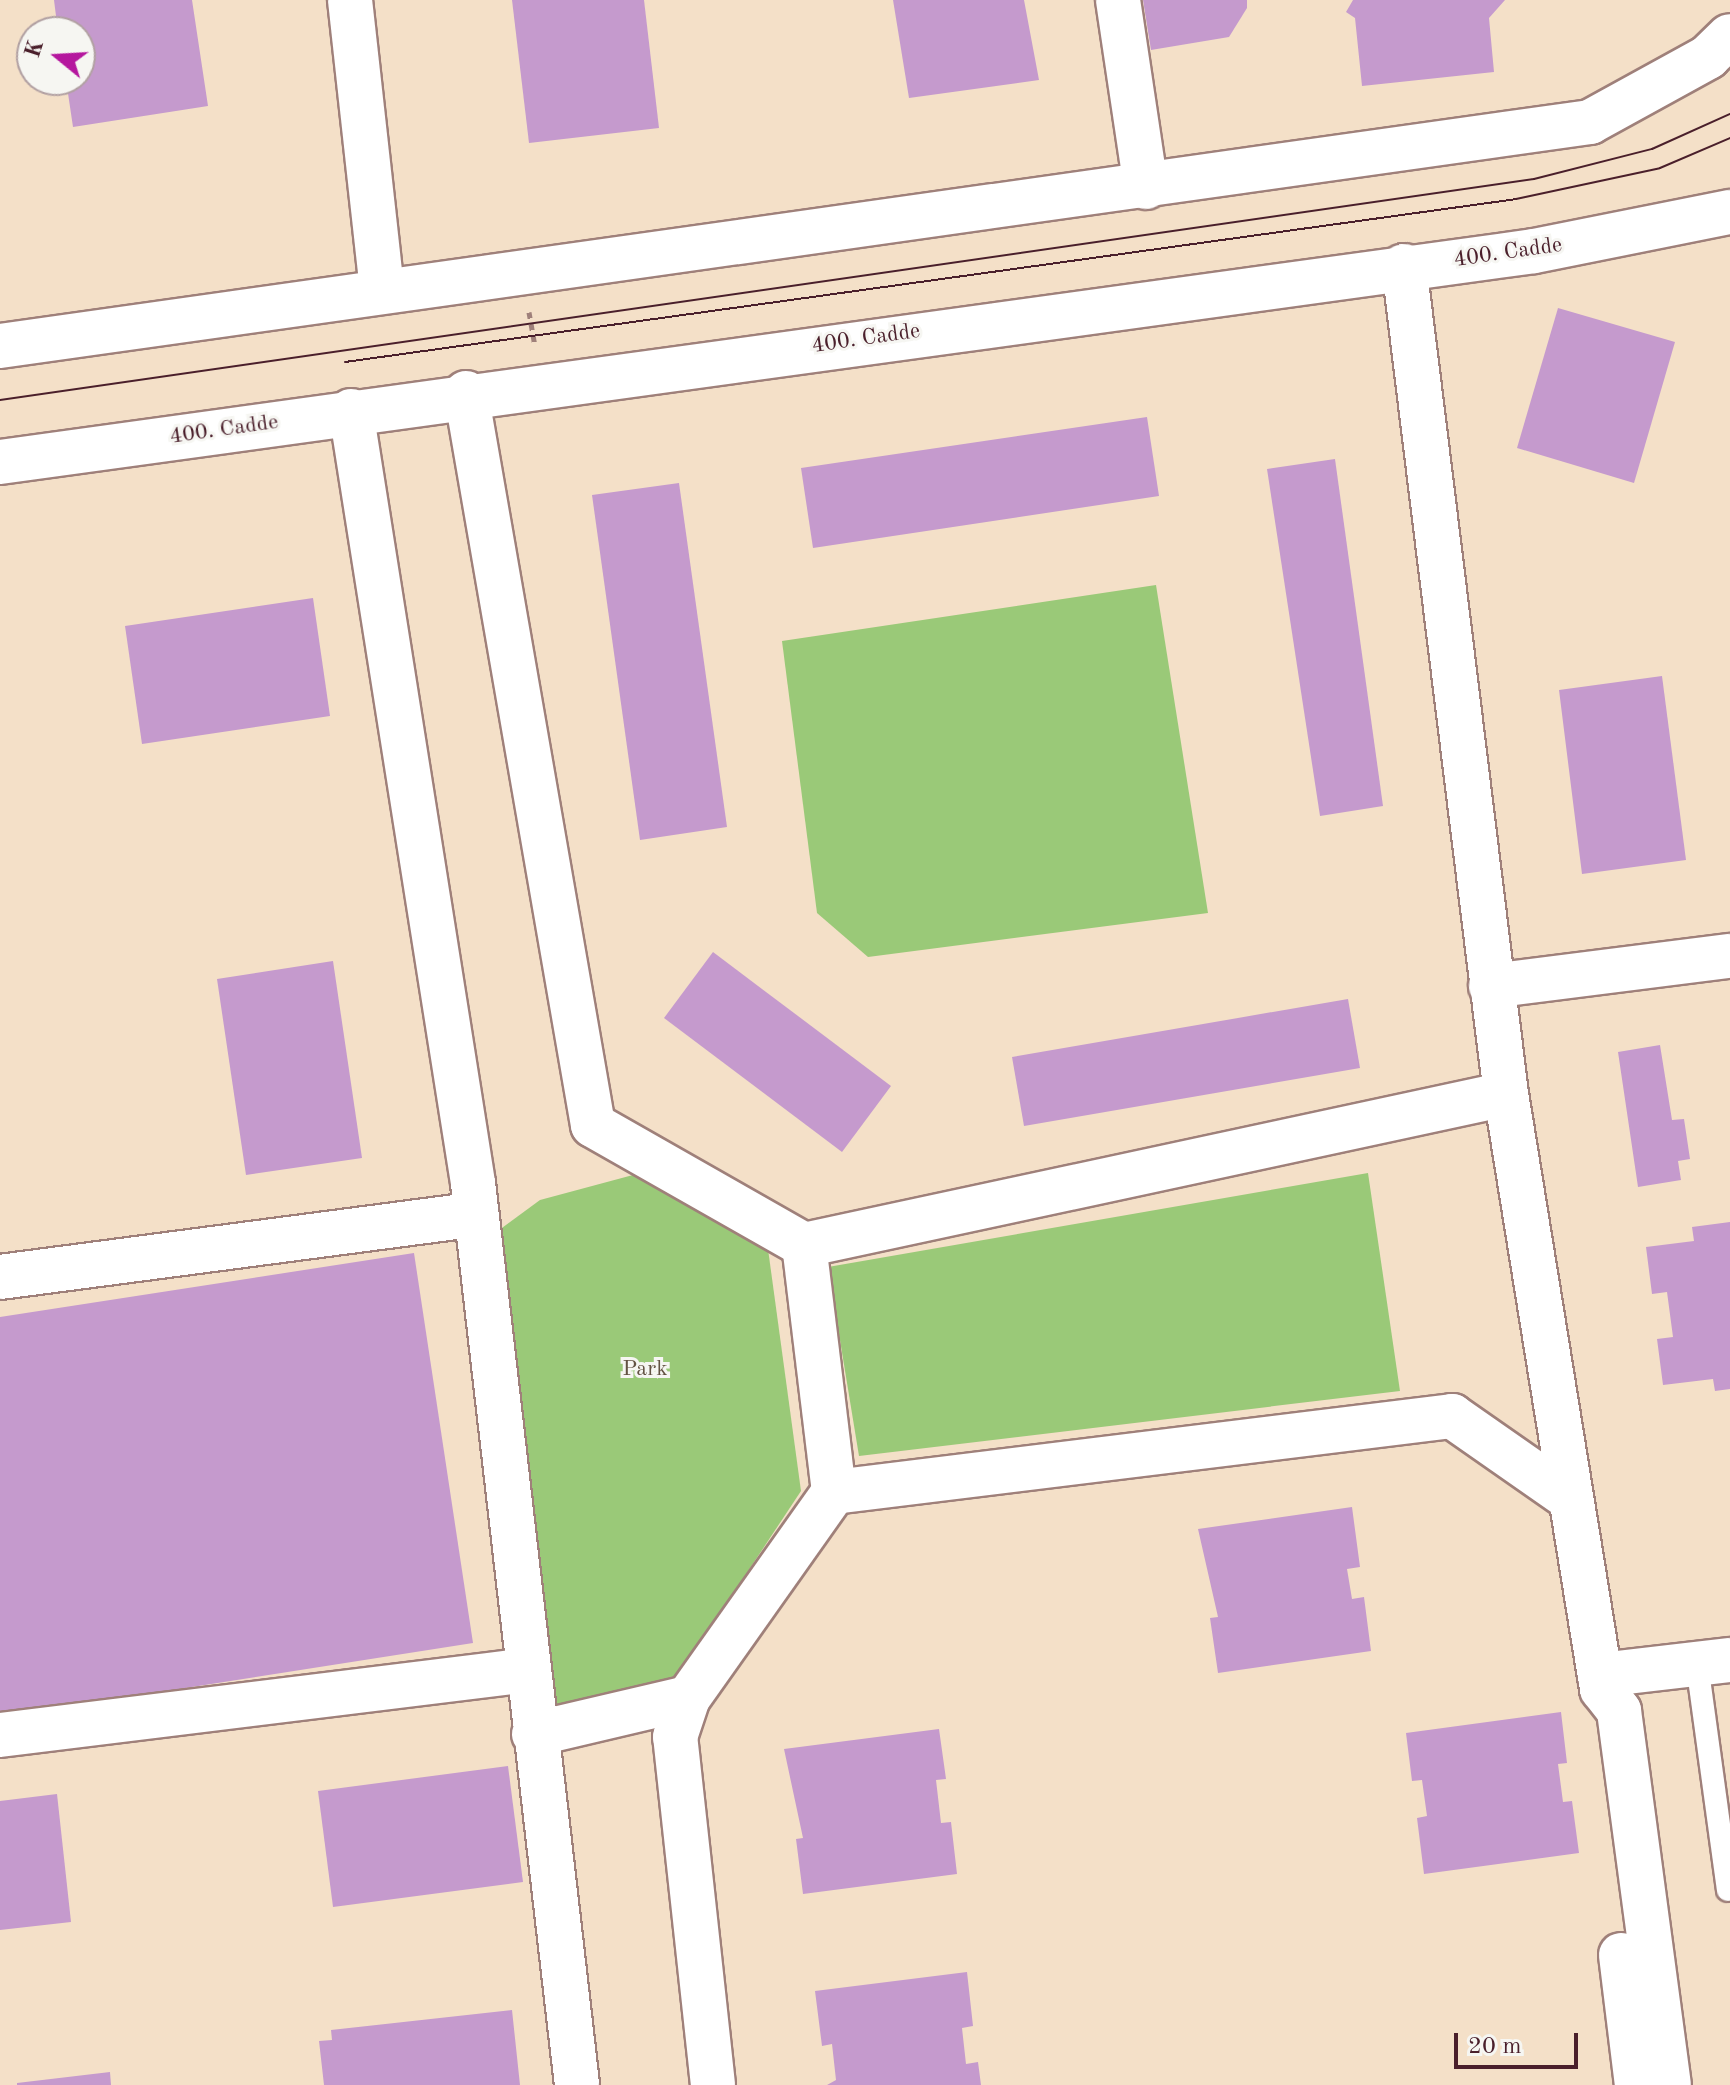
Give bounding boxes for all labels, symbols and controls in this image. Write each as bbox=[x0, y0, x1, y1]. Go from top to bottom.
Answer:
north arrow bbox=[16, 16, 96, 96]
text: K bbox=[22, 38, 48, 61]
street label: 400. Cadde bbox=[1452, 232, 1564, 274]
street label: 400. Cadde bbox=[810, 318, 922, 360]
street label: 400. Cadde bbox=[168, 409, 280, 451]
park label: Park bbox=[622, 1357, 668, 1383]
scale bar bbox=[1458, 2017, 1582, 2067]
text: 20 m bbox=[1468, 2035, 1522, 2059]

